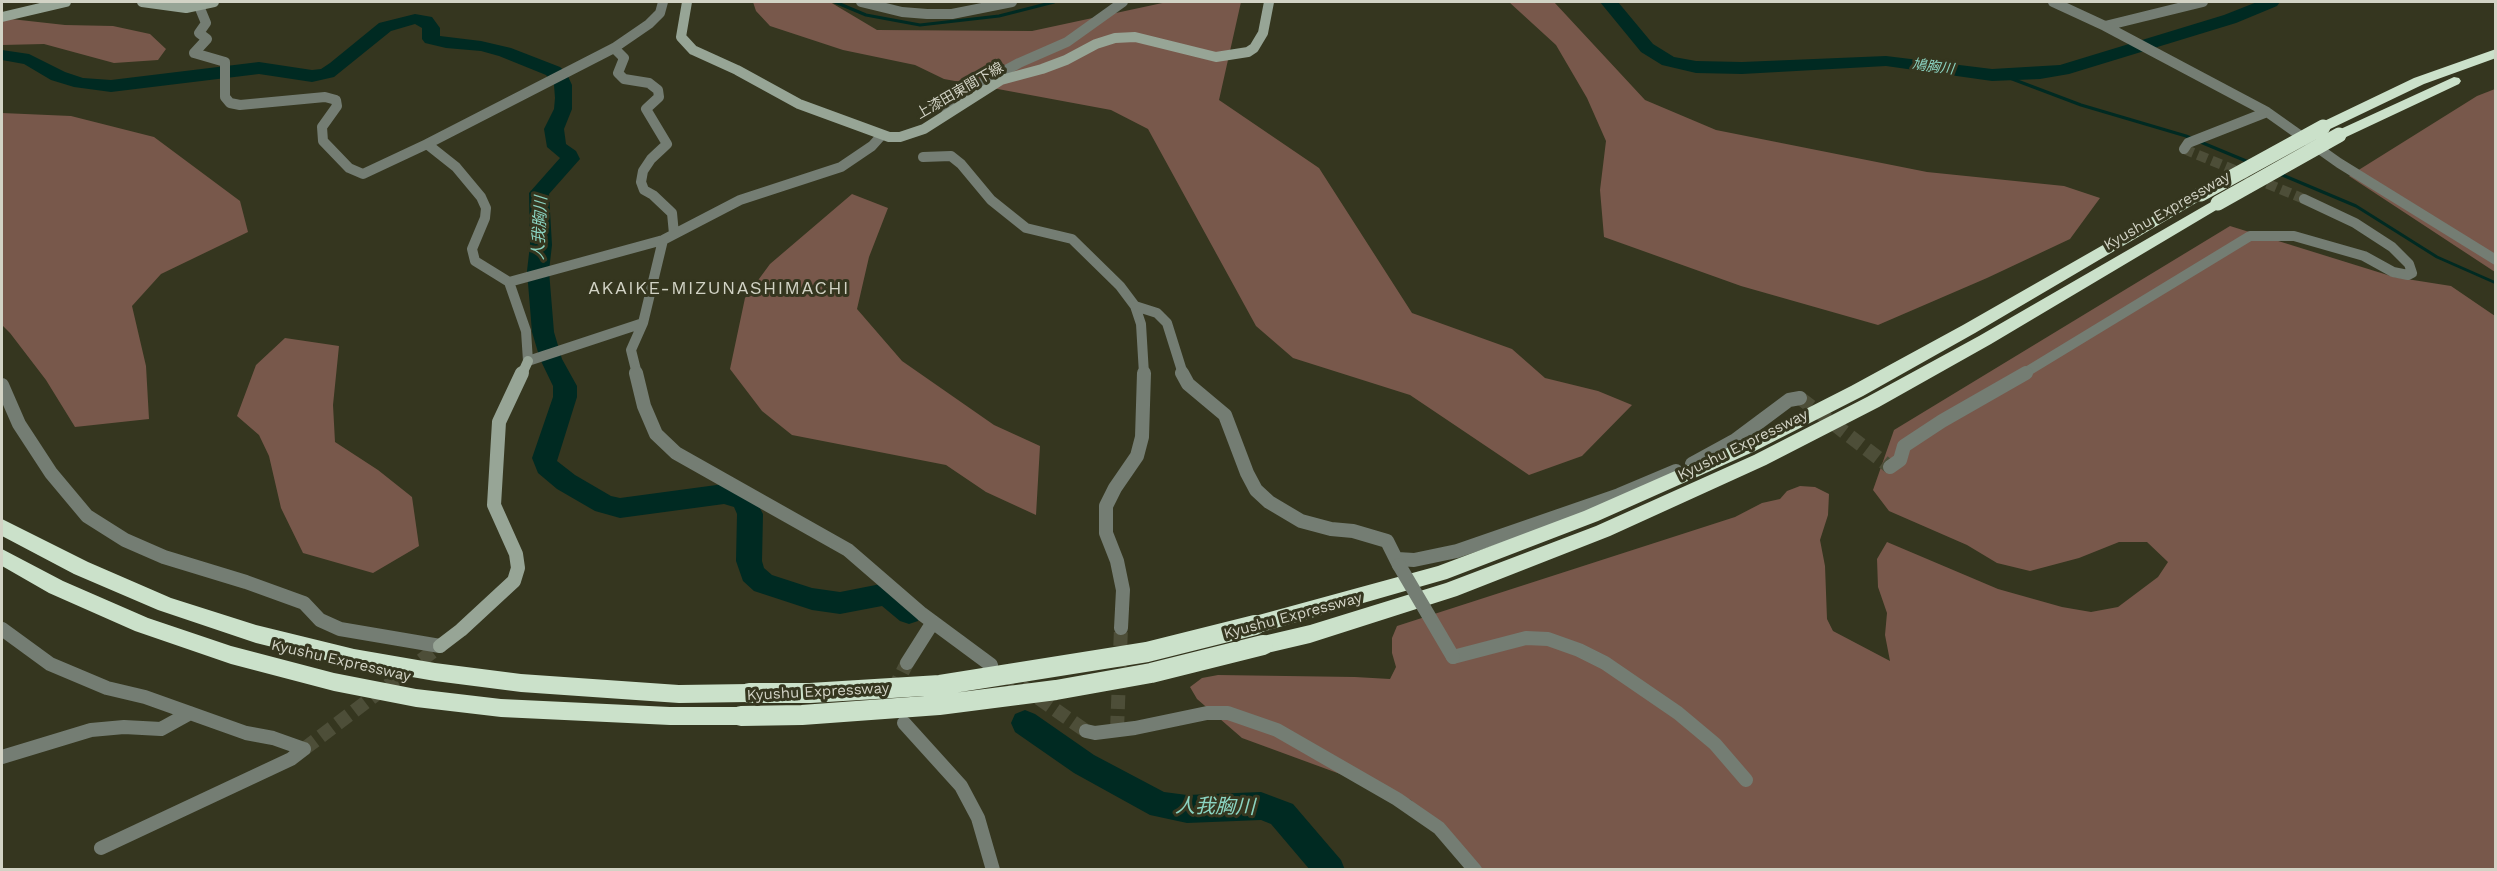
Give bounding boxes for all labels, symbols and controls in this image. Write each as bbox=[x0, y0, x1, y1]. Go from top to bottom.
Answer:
water label: 鳩胸川 bbox=[1911, 56, 1955, 78]
street label: 上漆田東間下線 bbox=[913, 59, 1007, 123]
street label: Kyushu Expressway bbox=[2101, 168, 2233, 254]
water label: 人我胸川 bbox=[529, 196, 551, 260]
district label: AKAIKE-MIZUNASHIMACHI bbox=[588, 278, 850, 300]
street label: Kyushu Expressway bbox=[1675, 406, 1811, 484]
street label: Kyushu Expressway bbox=[1222, 589, 1364, 643]
street label: Kyushu Expressway bbox=[269, 636, 413, 686]
street label: Kyushu Expressway bbox=[746, 679, 890, 705]
water label: 人我胸川 bbox=[1175, 794, 1255, 820]

